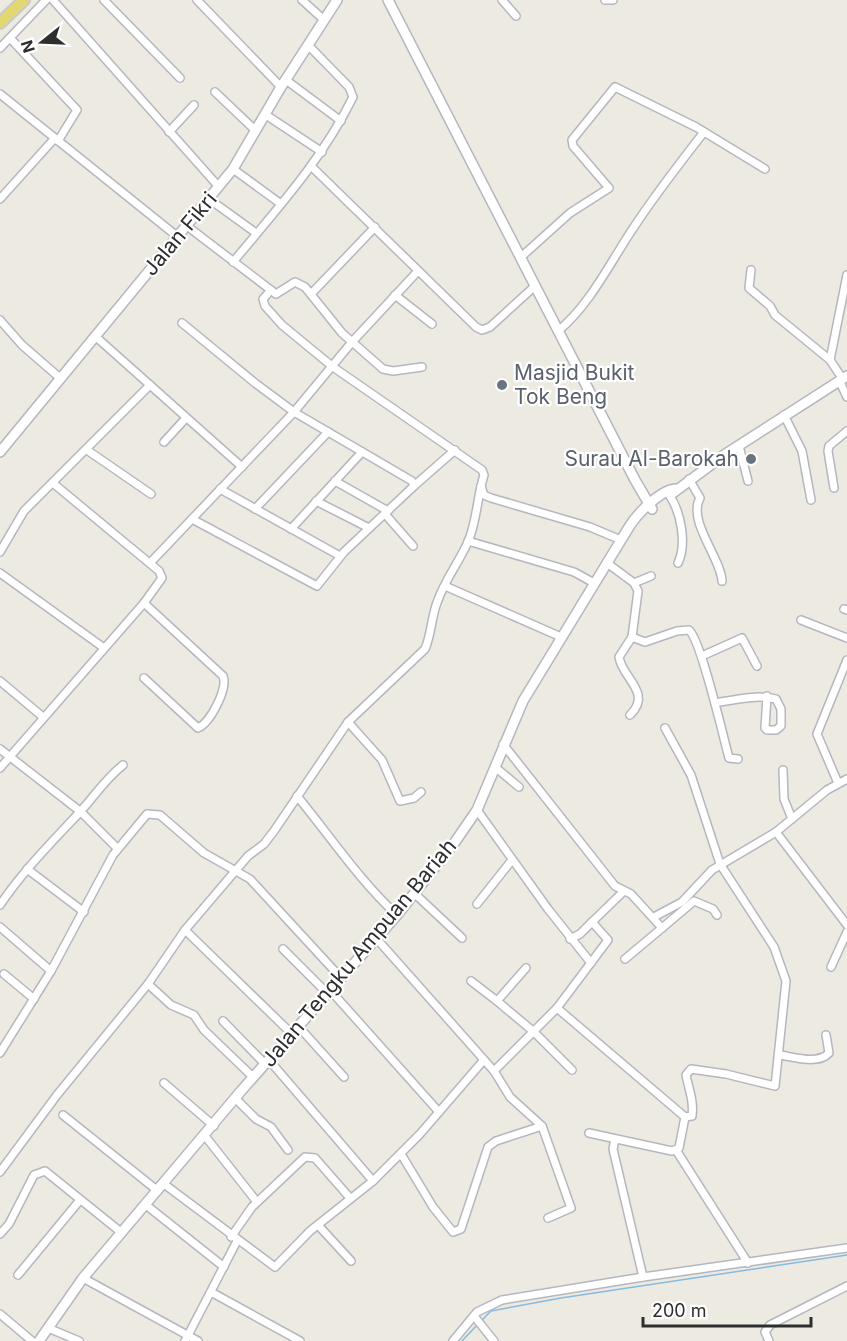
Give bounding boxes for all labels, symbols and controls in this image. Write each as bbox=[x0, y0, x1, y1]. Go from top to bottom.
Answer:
north arrow bbox=[12, 12, 72, 72]
text: N bbox=[16, 38, 39, 56]
street label: Jalan Fikri bbox=[137, 187, 222, 281]
place label: Masjid Bukit Tok Beng bbox=[514, 360, 635, 409]
marker: Masjid Bukit Tok Beng bbox=[495, 378, 509, 392]
place label: Surau Al-Barokah bbox=[564, 446, 739, 471]
marker: Surau Al-Barokah bbox=[744, 452, 758, 466]
street label: Jalan Tengku Ampuan Bariah bbox=[256, 834, 461, 1072]
scale bar bbox=[643, 1290, 811, 1328]
text: 200 m bbox=[652, 1300, 707, 1321]

